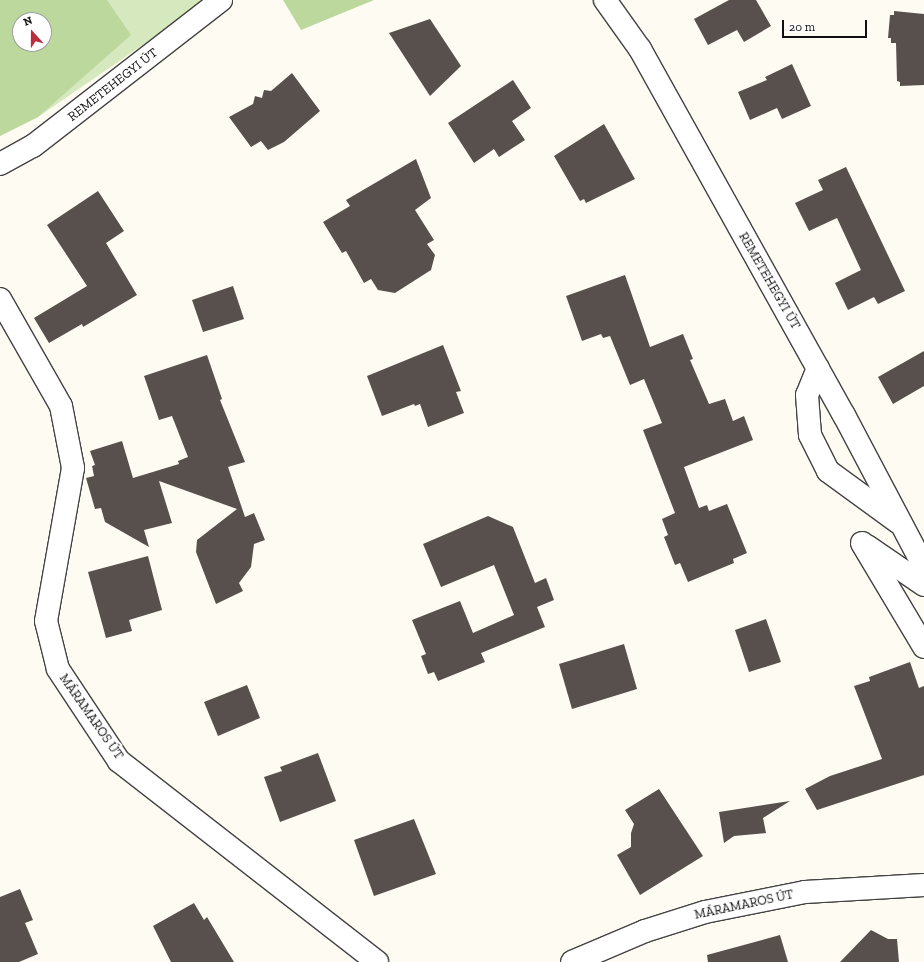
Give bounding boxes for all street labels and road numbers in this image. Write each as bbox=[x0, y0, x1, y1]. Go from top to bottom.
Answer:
street label: REMETEHEGYI ÚT bbox=[65, 45, 161, 125]
street label: REMETEHEGYI ÚT bbox=[735, 230, 803, 332]
street label: MÁRAMAROS ÚT bbox=[56, 671, 126, 763]
street label: MÁRAMAROS ÚT bbox=[693, 887, 795, 923]

